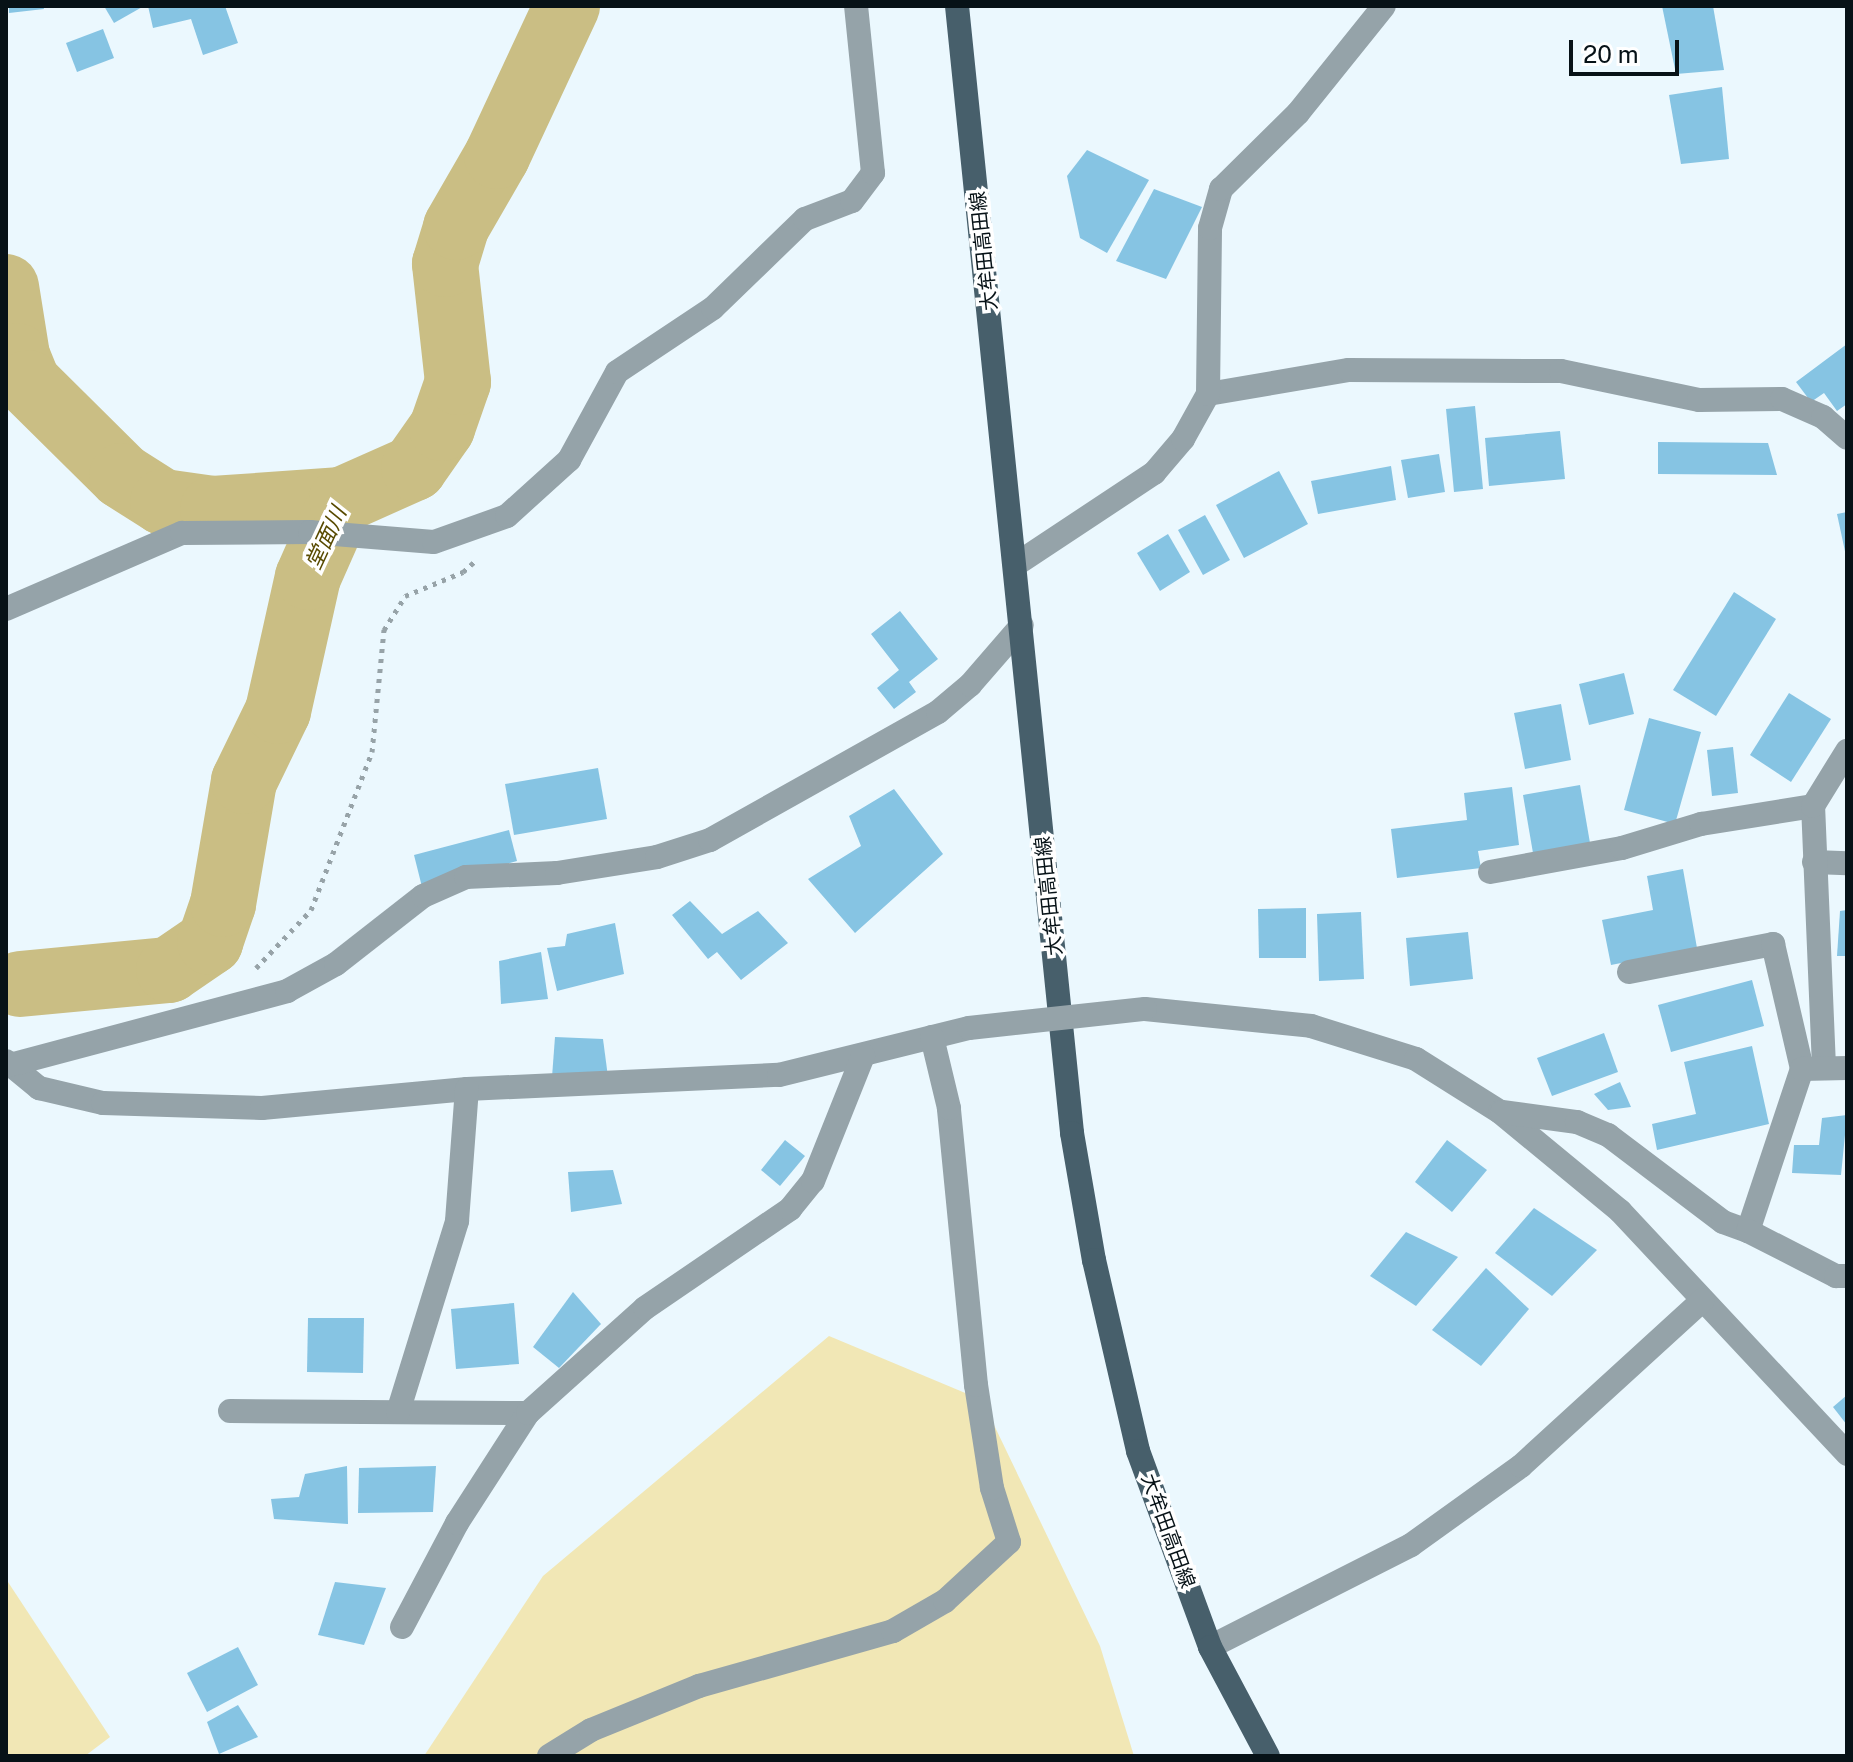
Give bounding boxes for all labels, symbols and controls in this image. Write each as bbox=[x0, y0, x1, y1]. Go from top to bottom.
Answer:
scale bar bbox=[1573, 24, 1683, 74]
text: 20 m bbox=[1583, 40, 1639, 68]
street label: 大牟田高田線 bbox=[966, 190, 1002, 312]
water label: 堂面川 bbox=[300, 503, 352, 573]
street label: 大牟田高田線 bbox=[1031, 835, 1067, 957]
street label: 大牟田高田線 bbox=[1136, 1471, 1200, 1591]

